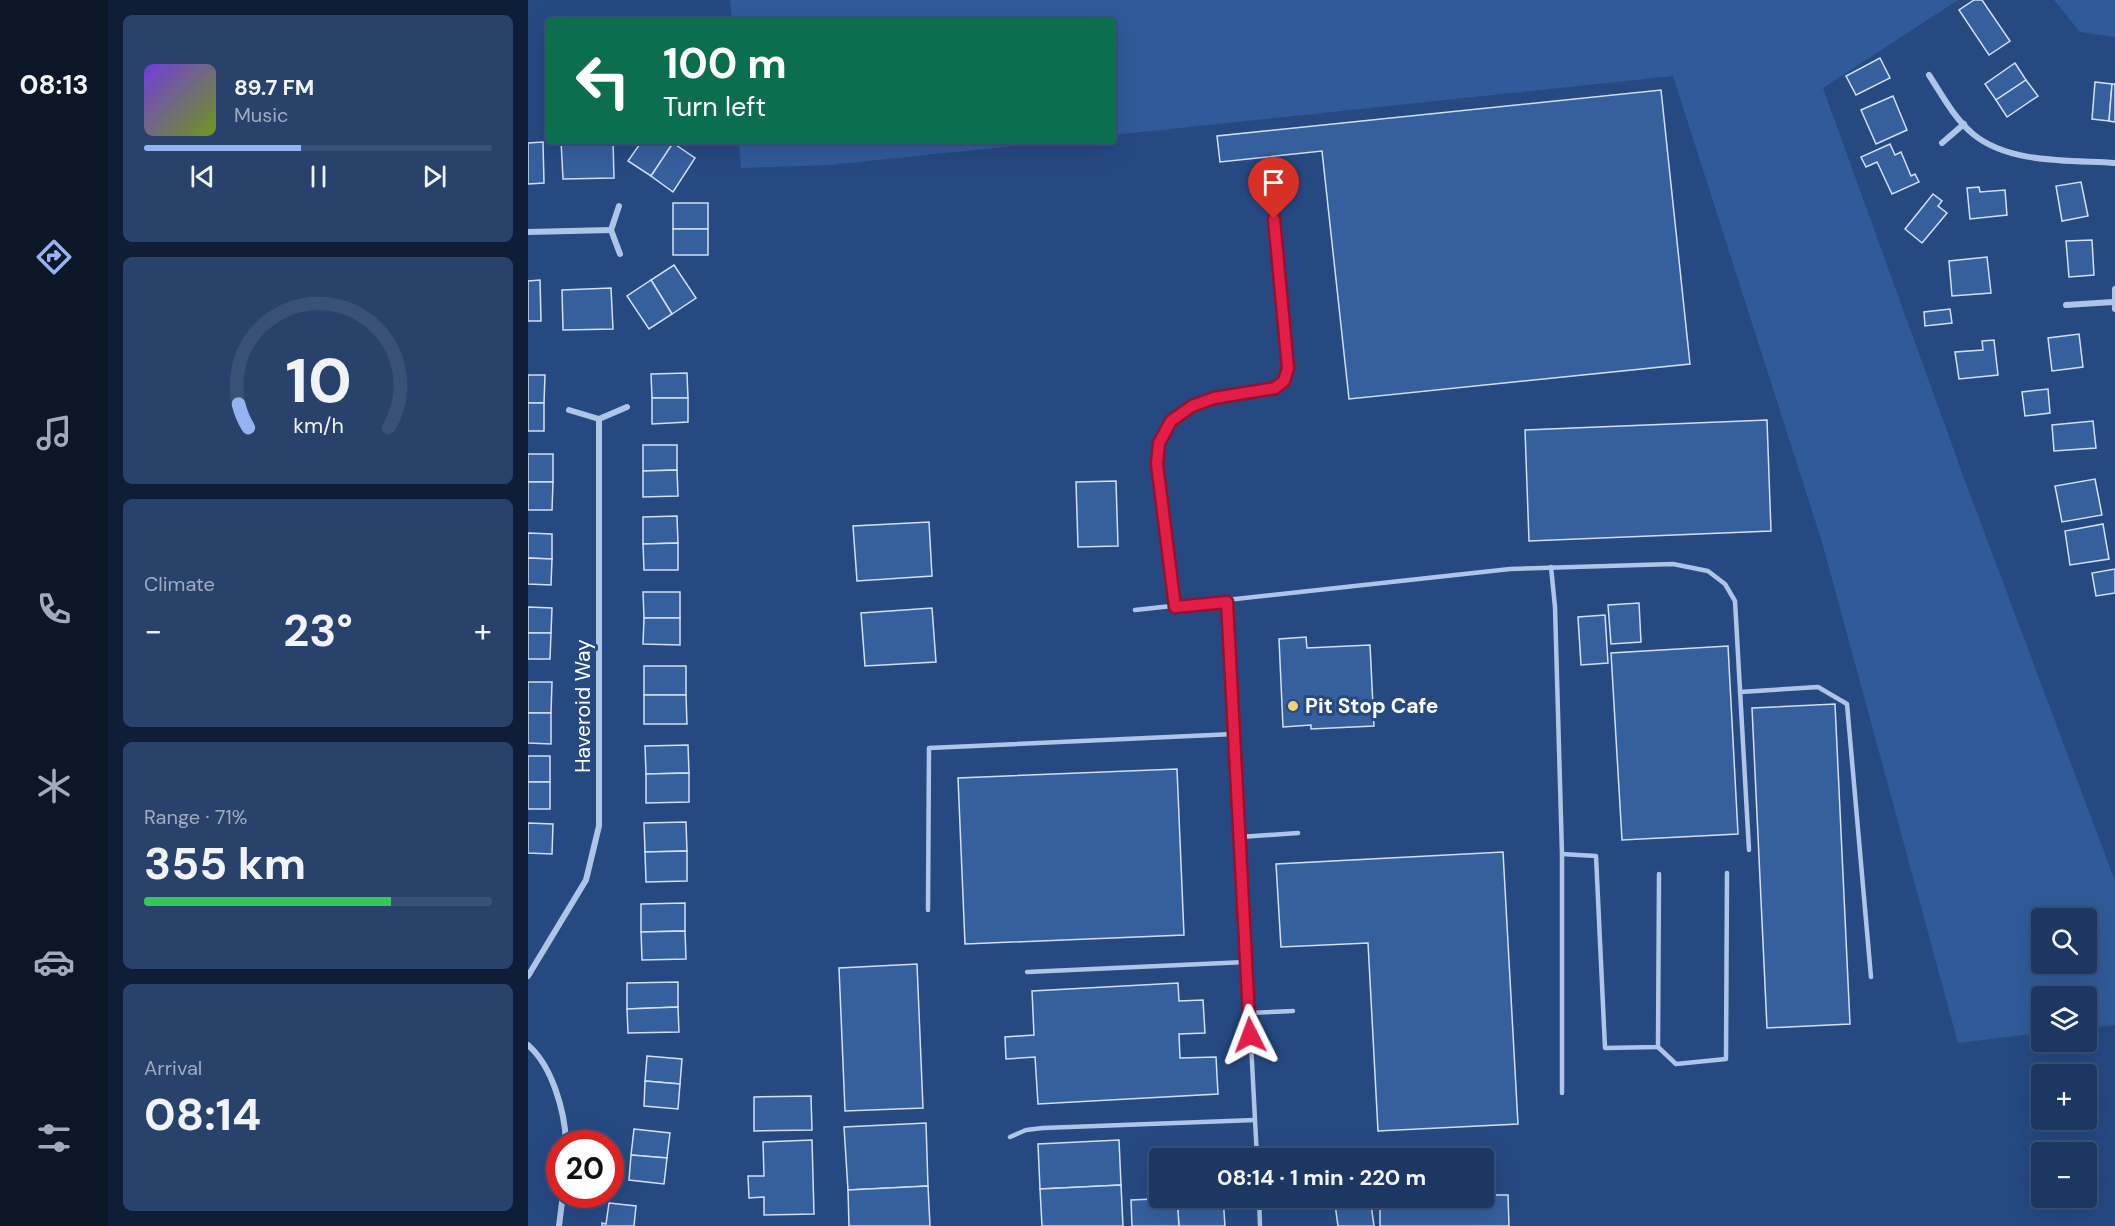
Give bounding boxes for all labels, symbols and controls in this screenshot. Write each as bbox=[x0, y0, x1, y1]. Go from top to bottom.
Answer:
text: 100 m bbox=[663, 36, 787, 91]
icon: left bbox=[564, 42, 642, 120]
text: 08:13 bbox=[19, 67, 89, 102]
text: 89.7 FM bbox=[234, 73, 314, 102]
text: Turn left bbox=[663, 89, 766, 124]
text: Music bbox=[234, 102, 289, 128]
pin bbox=[1248, 157, 1299, 219]
icon: previous bbox=[186, 160, 219, 193]
icon: pause bbox=[302, 160, 335, 193]
icon: next bbox=[418, 160, 451, 193]
icon: arrive bbox=[1257, 166, 1290, 199]
icon: directions bbox=[33, 236, 75, 278]
text: 10 bbox=[285, 340, 351, 421]
icon: music bbox=[33, 412, 75, 454]
text: km/h bbox=[293, 412, 343, 440]
text: Climate bbox=[144, 571, 215, 597]
icon: phone bbox=[33, 588, 75, 630]
text: 23° bbox=[283, 601, 353, 660]
text: − bbox=[144, 609, 162, 652]
text: + bbox=[474, 609, 492, 652]
street label: Haveroid Way bbox=[569, 639, 597, 773]
place label: Pit Stop Cafe bbox=[1305, 692, 1439, 720]
marker: Pit Stop Cafe bbox=[1286, 699, 1300, 713]
icon: climate bbox=[33, 765, 75, 807]
text: Range · 71% bbox=[144, 804, 247, 830]
text: 355 km bbox=[144, 834, 306, 893]
map controls bbox=[2031, 908, 2097, 1208]
button: search bbox=[2031, 908, 2097, 974]
icon: car bbox=[33, 941, 75, 983]
button: layers bbox=[2031, 986, 2097, 1052]
position arrow bbox=[1218, 1003, 1282, 1067]
text: Arrival bbox=[144, 1055, 202, 1081]
button: + bbox=[2031, 1064, 2097, 1130]
text: 08:14 bbox=[144, 1085, 261, 1144]
icon: filters bbox=[33, 1117, 75, 1159]
speed limit sign: 20 bbox=[546, 1130, 624, 1208]
button: − bbox=[2031, 1142, 2097, 1208]
text: 08:14 · 1 min · 220 m bbox=[1217, 1163, 1426, 1192]

